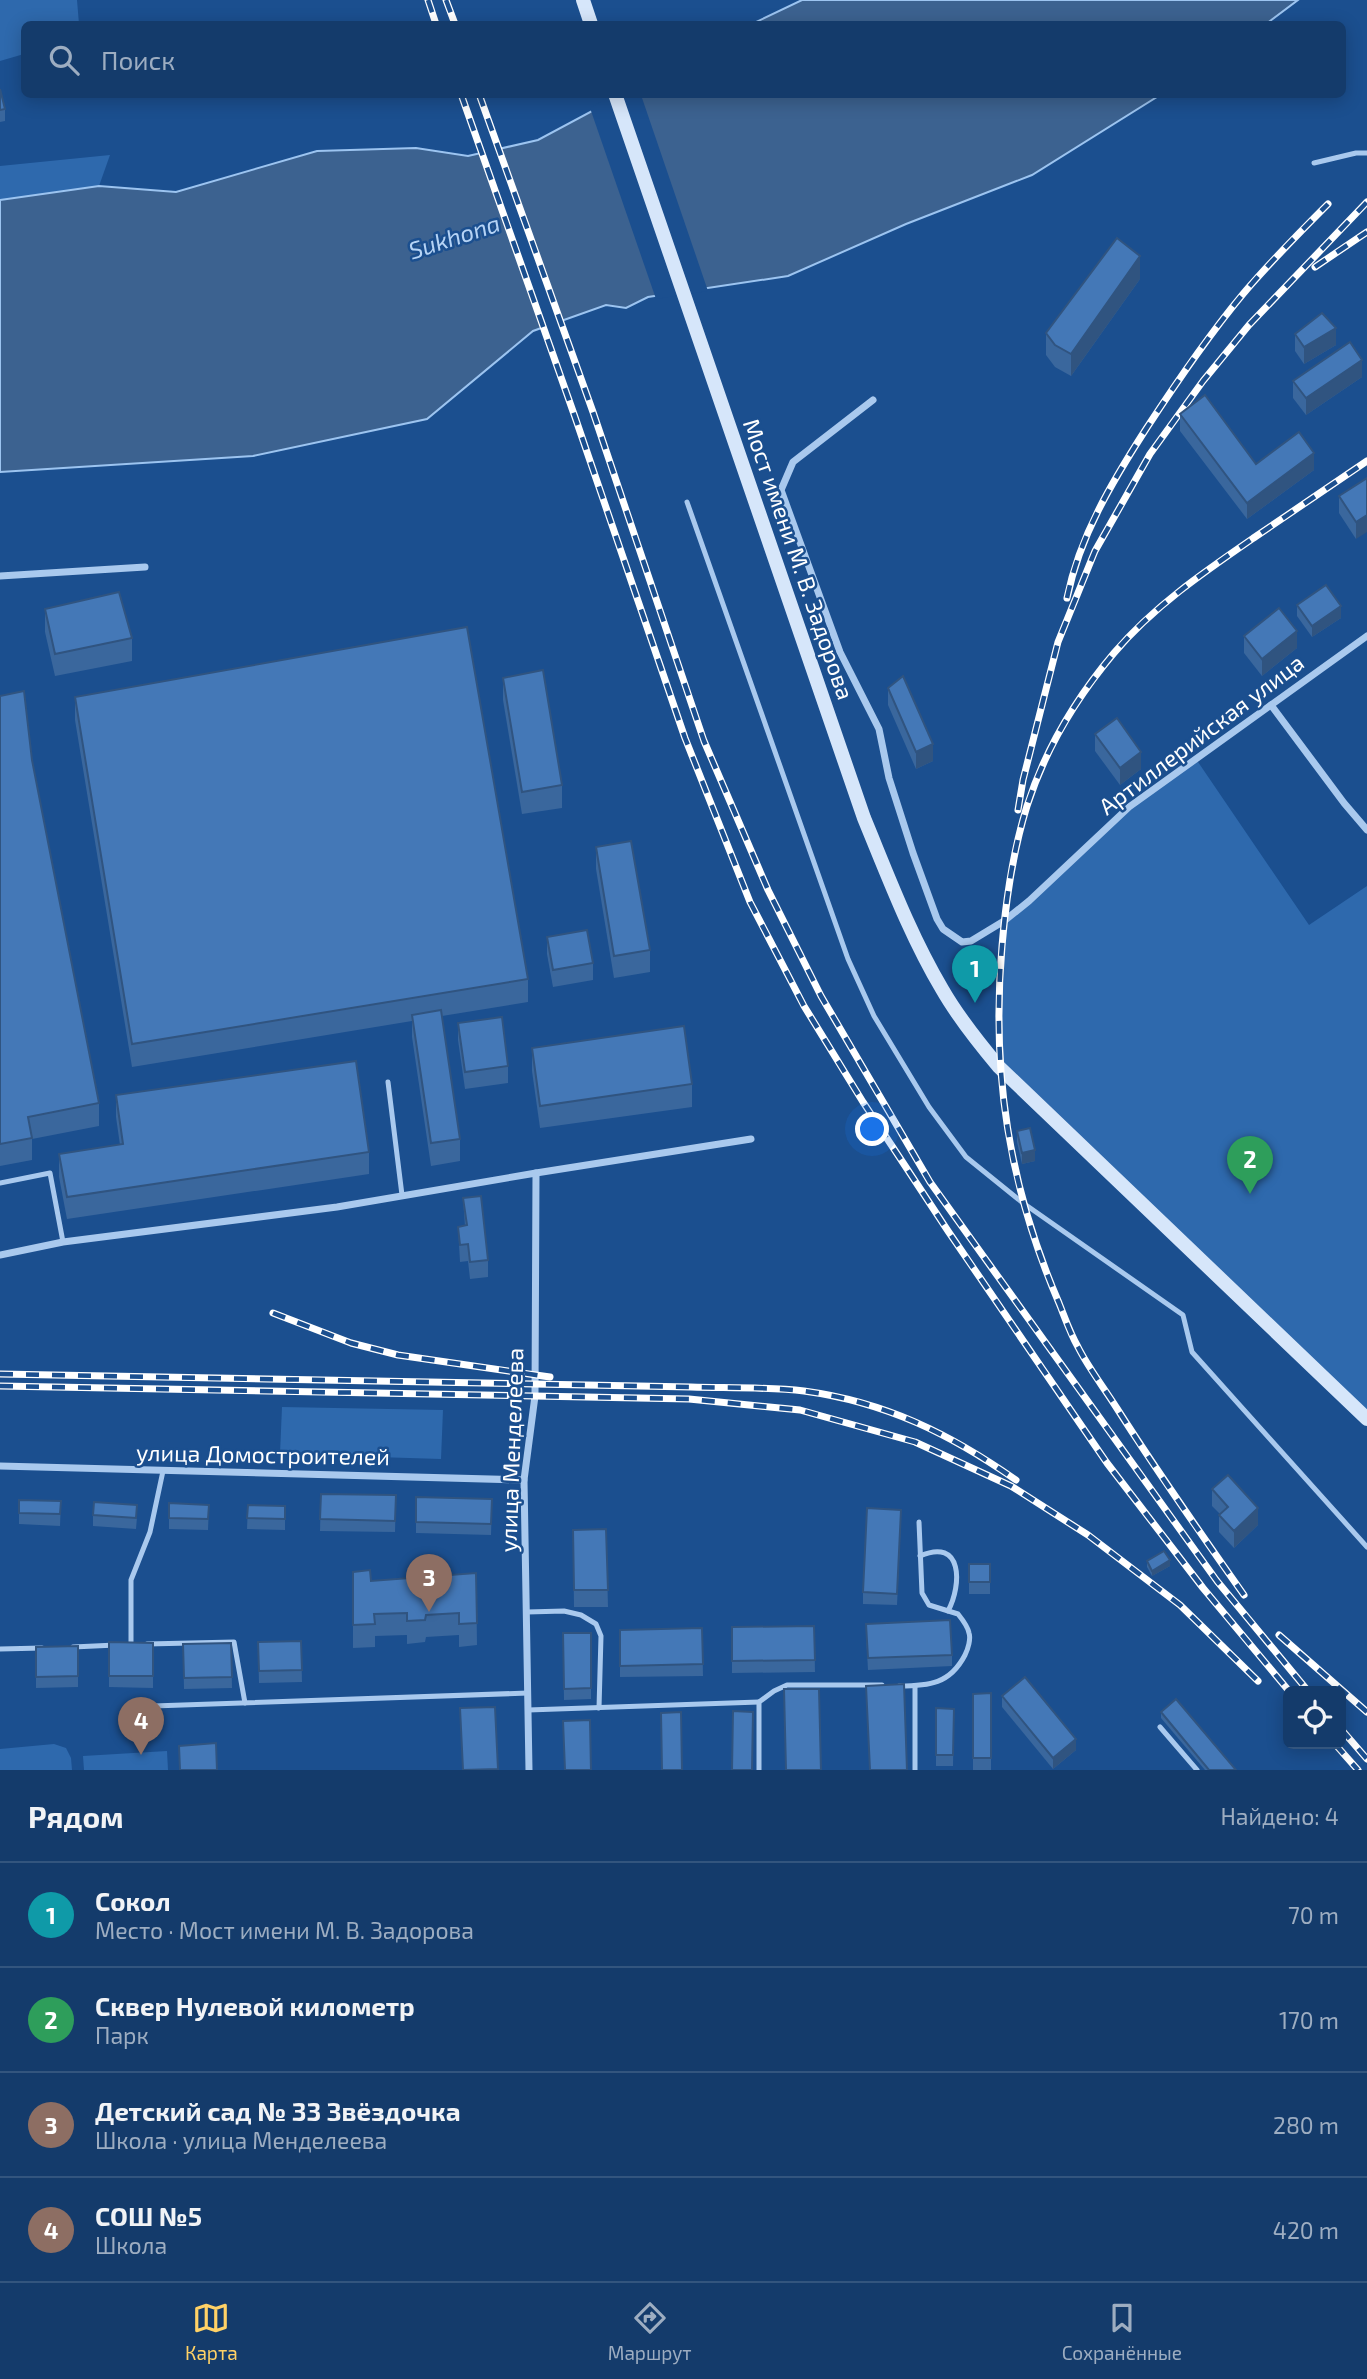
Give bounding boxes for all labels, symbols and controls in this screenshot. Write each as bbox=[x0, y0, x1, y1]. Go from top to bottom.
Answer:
search box bbox=[21, 21, 1346, 98]
icon: search bbox=[45, 41, 83, 79]
text: Поиск bbox=[101, 44, 175, 75]
water label: Sukhona bbox=[405, 208, 503, 264]
street label: Мост имени М. В. Задорова bbox=[738, 415, 860, 703]
street label: Артиллерийская улица bbox=[1093, 648, 1310, 821]
pin: 1 bbox=[952, 945, 998, 1003]
your location bbox=[855, 1112, 889, 1146]
pin: 2 bbox=[1227, 1136, 1273, 1194]
street label: улица Менделеева bbox=[493, 1347, 530, 1553]
street label: улица Домостроителей bbox=[136, 1438, 390, 1471]
pin: 3 bbox=[406, 1554, 452, 1612]
map controls bbox=[1283, 1686, 1346, 1749]
button: locate bbox=[1283, 1686, 1346, 1749]
pin: 4 bbox=[118, 1697, 164, 1755]
text: Рядом bbox=[28, 1798, 124, 1834]
text: Найдено: 4 bbox=[1220, 1802, 1339, 1830]
text: Сокол bbox=[95, 1885, 171, 1916]
text: 1 bbox=[46, 1901, 56, 1929]
text: 70 m bbox=[1288, 1901, 1339, 1929]
text: Место · Мост имени М. В. Задорова bbox=[95, 1916, 474, 1944]
text: Сквер Нулевой километр bbox=[95, 1990, 415, 2021]
text: 2 bbox=[44, 2006, 58, 2034]
text: 170 m bbox=[1279, 2006, 1339, 2034]
text: Парк bbox=[95, 2021, 149, 2049]
text: Детский сад № 33 Звёздочка bbox=[95, 2095, 461, 2126]
text: 3 bbox=[44, 2111, 58, 2139]
text: 280 m bbox=[1273, 2111, 1339, 2139]
text: Школа · улица Менделеева bbox=[95, 2126, 387, 2154]
text: СОШ №5 bbox=[95, 2200, 202, 2231]
text: 4 bbox=[44, 2216, 58, 2244]
text: 420 m bbox=[1273, 2216, 1339, 2244]
text: Школа bbox=[95, 2231, 167, 2259]
tab: Карта bbox=[185, 2299, 238, 2364]
tab: Маршрут bbox=[608, 2299, 692, 2364]
tab: Сохранённые bbox=[1062, 2299, 1182, 2364]

